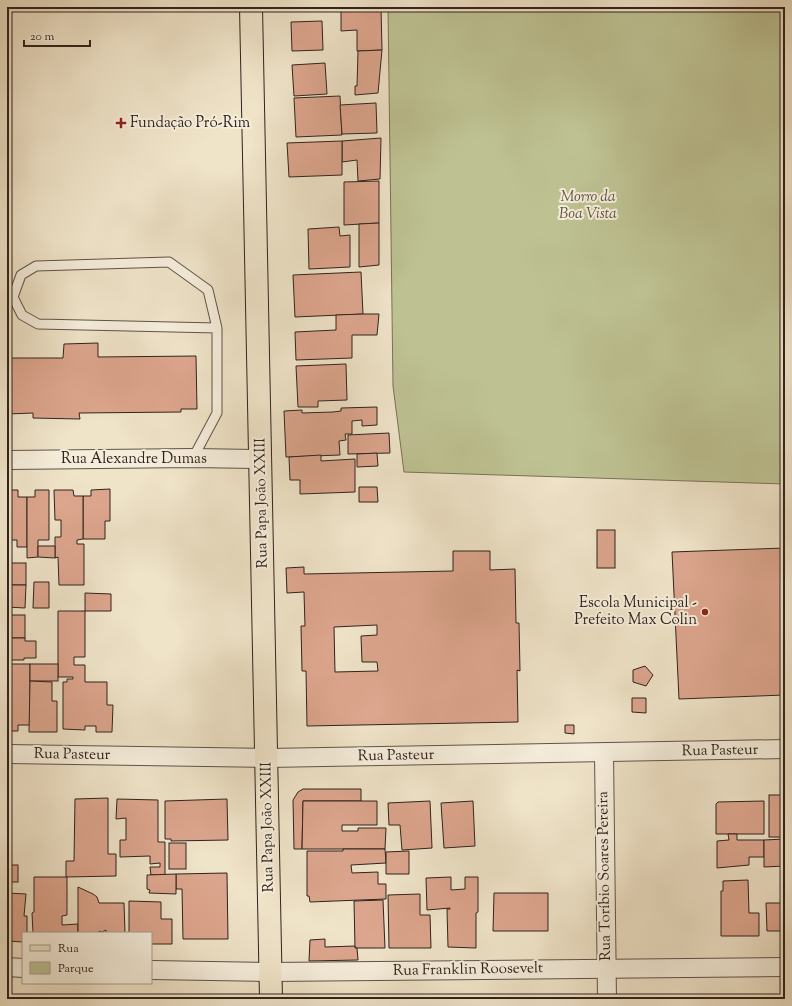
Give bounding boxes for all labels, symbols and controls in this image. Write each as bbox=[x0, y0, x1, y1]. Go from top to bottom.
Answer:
scale bar bbox=[24, 22, 90, 48]
text: 20 m bbox=[30, 28, 55, 46]
place label: Fundação Pró-Rim bbox=[130, 113, 251, 134]
marker: Fundação Pró-Rim bbox=[115, 117, 127, 129]
park label: Morro da Boa Vista bbox=[559, 187, 617, 225]
street label: Rua Papa João XXIII bbox=[250, 438, 274, 568]
street label: Rua Alexandre Dumas bbox=[61, 449, 207, 470]
place label: Escola Municipal - Prefeito Max Colin bbox=[574, 593, 697, 631]
marker: Escola Municipal - Prefeito Max Colin bbox=[700, 607, 710, 617]
street label: Rua Pasteur bbox=[682, 740, 759, 762]
street label: Rua Pasteur bbox=[34, 744, 111, 766]
street label: Rua Pasteur bbox=[358, 745, 435, 767]
street label: Rua Papa João XXIII bbox=[256, 762, 280, 892]
street label: Rua Toríbio Soares Pereira bbox=[593, 791, 617, 961]
legend bbox=[22, 932, 152, 984]
text: Rua bbox=[58, 940, 79, 958]
street label: Rua Franklin Roosevelt bbox=[393, 958, 543, 982]
text: Parque bbox=[58, 960, 94, 978]

